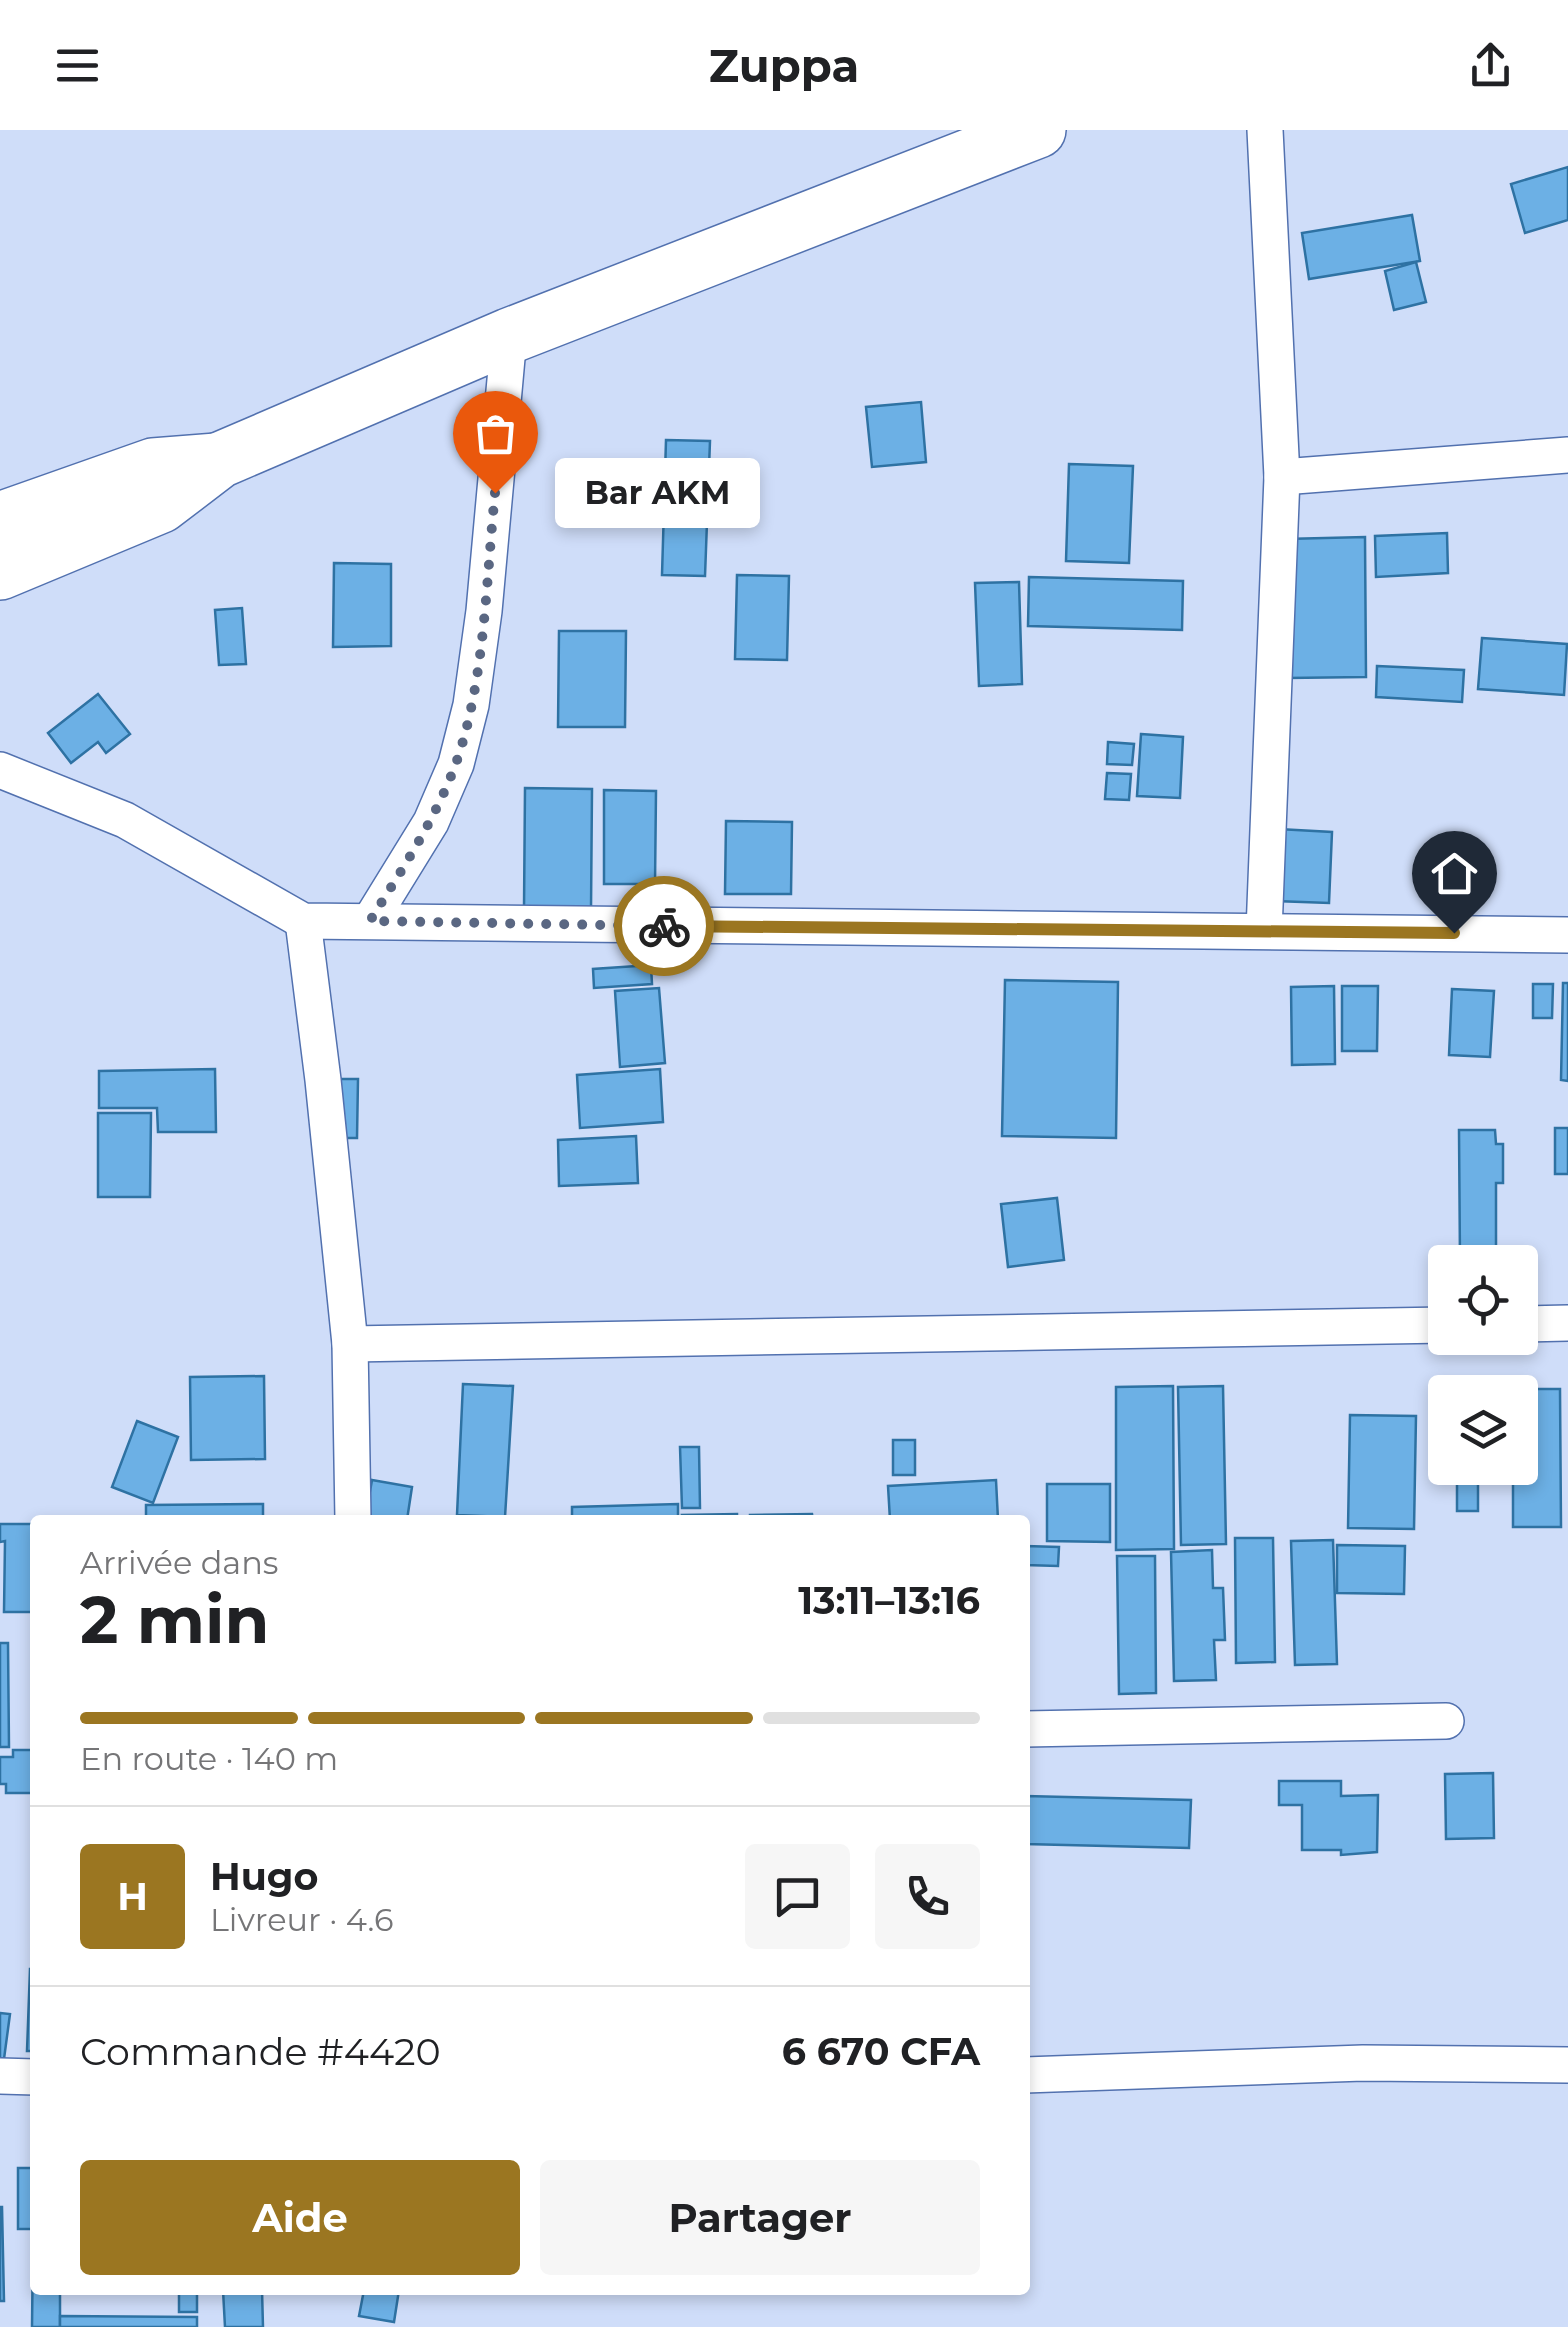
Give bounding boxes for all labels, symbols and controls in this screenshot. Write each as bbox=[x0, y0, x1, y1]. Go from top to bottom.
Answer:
icon: menu bbox=[50, 38, 105, 93]
text: Zuppa bbox=[709, 38, 859, 93]
icon: share bbox=[1463, 38, 1518, 93]
pin bbox=[453, 391, 538, 494]
icon: bag bbox=[468, 406, 523, 461]
callout: Bar AKM bbox=[555, 458, 760, 528]
text: Bar AKM bbox=[585, 473, 730, 512]
pin bbox=[1412, 831, 1497, 934]
icon: home bbox=[1427, 846, 1482, 901]
courier bbox=[614, 876, 714, 976]
icon: bike bbox=[637, 899, 692, 954]
map controls bbox=[1428, 1245, 1538, 1485]
button: locate bbox=[1428, 1245, 1538, 1355]
button: layers bbox=[1428, 1375, 1538, 1485]
text: Arrivée dans bbox=[80, 1543, 278, 1582]
text: 13:11–13:16 bbox=[798, 1577, 980, 1624]
text: 2 min bbox=[80, 1580, 269, 1659]
text: En route · 140 m bbox=[80, 1739, 338, 1778]
button: chat bbox=[745, 1844, 850, 1949]
button: phone bbox=[875, 1844, 980, 1949]
text: Hugo bbox=[210, 1853, 318, 1900]
text: H bbox=[117, 1873, 148, 1920]
text: Livreur · 4.6 bbox=[210, 1900, 393, 1939]
text: Commande #4420 bbox=[80, 2028, 441, 2075]
text: 6 670 CFA bbox=[782, 2028, 980, 2075]
button: Aide bbox=[80, 2160, 520, 2275]
button: Partager bbox=[540, 2160, 980, 2275]

